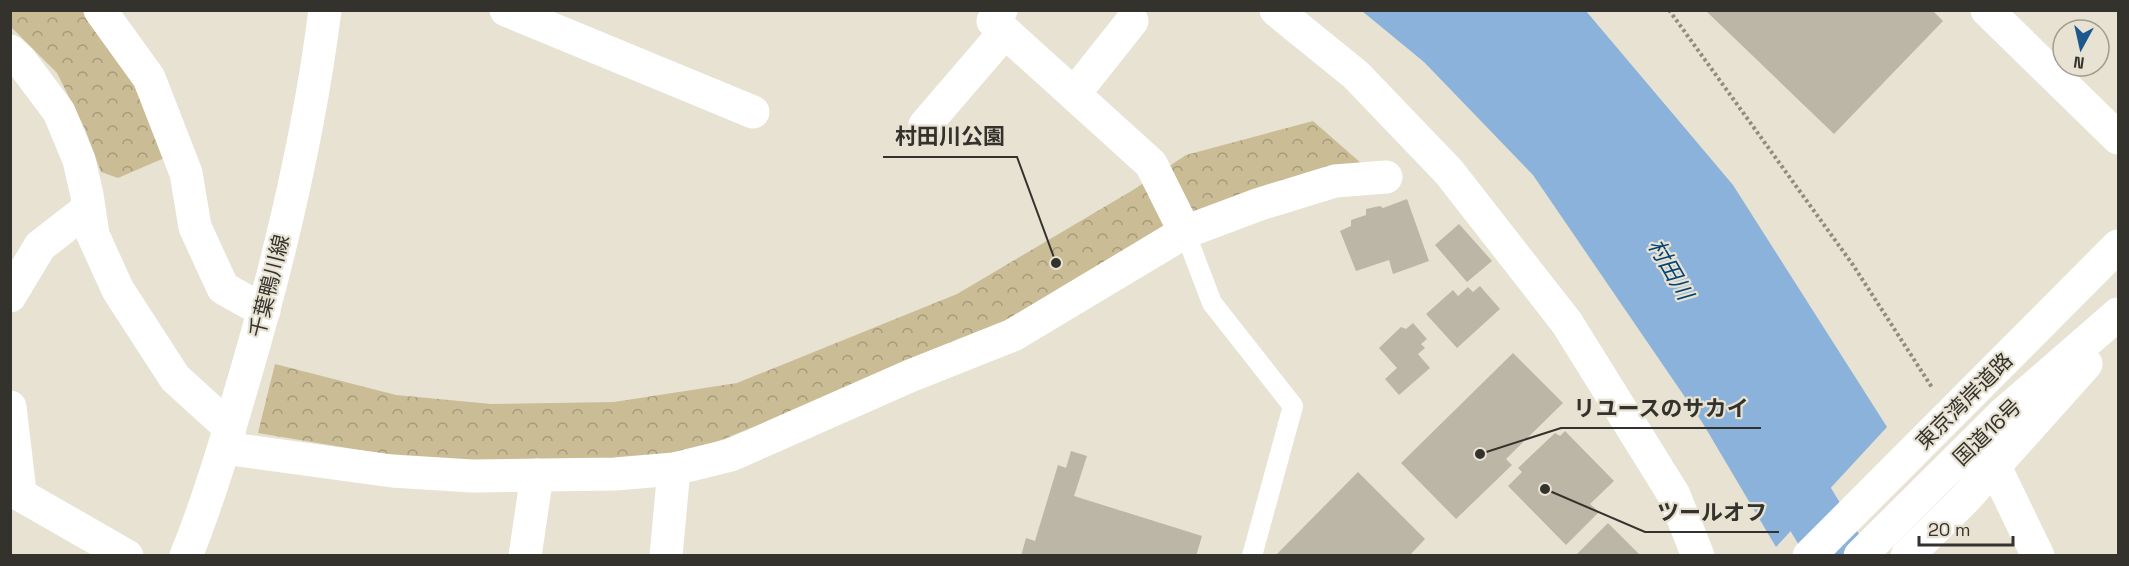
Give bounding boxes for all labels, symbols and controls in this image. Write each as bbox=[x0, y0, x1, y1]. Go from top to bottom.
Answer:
north arrow bbox=[2051, 18, 2111, 78]
text: N bbox=[2072, 51, 2086, 74]
callout: 村田川公園 bbox=[883, 117, 1017, 157]
text: 村田川公園 bbox=[895, 122, 1005, 150]
street label: 千葉鴨川線 bbox=[243, 232, 295, 340]
water label: 村田川 bbox=[1642, 233, 1701, 306]
street label: 東京湾岸道路 bbox=[1910, 347, 2018, 455]
callout: リユースのサカイ bbox=[1561, 388, 1761, 428]
street label: 国道16号 bbox=[1947, 393, 2027, 471]
text: リユースのサカイ bbox=[1574, 394, 1748, 422]
callout: ツールオフ bbox=[1645, 492, 1779, 532]
text: ツールオフ bbox=[1657, 498, 1767, 526]
scale bar bbox=[1919, 509, 2014, 547]
text: 20 m bbox=[1928, 518, 1971, 541]

